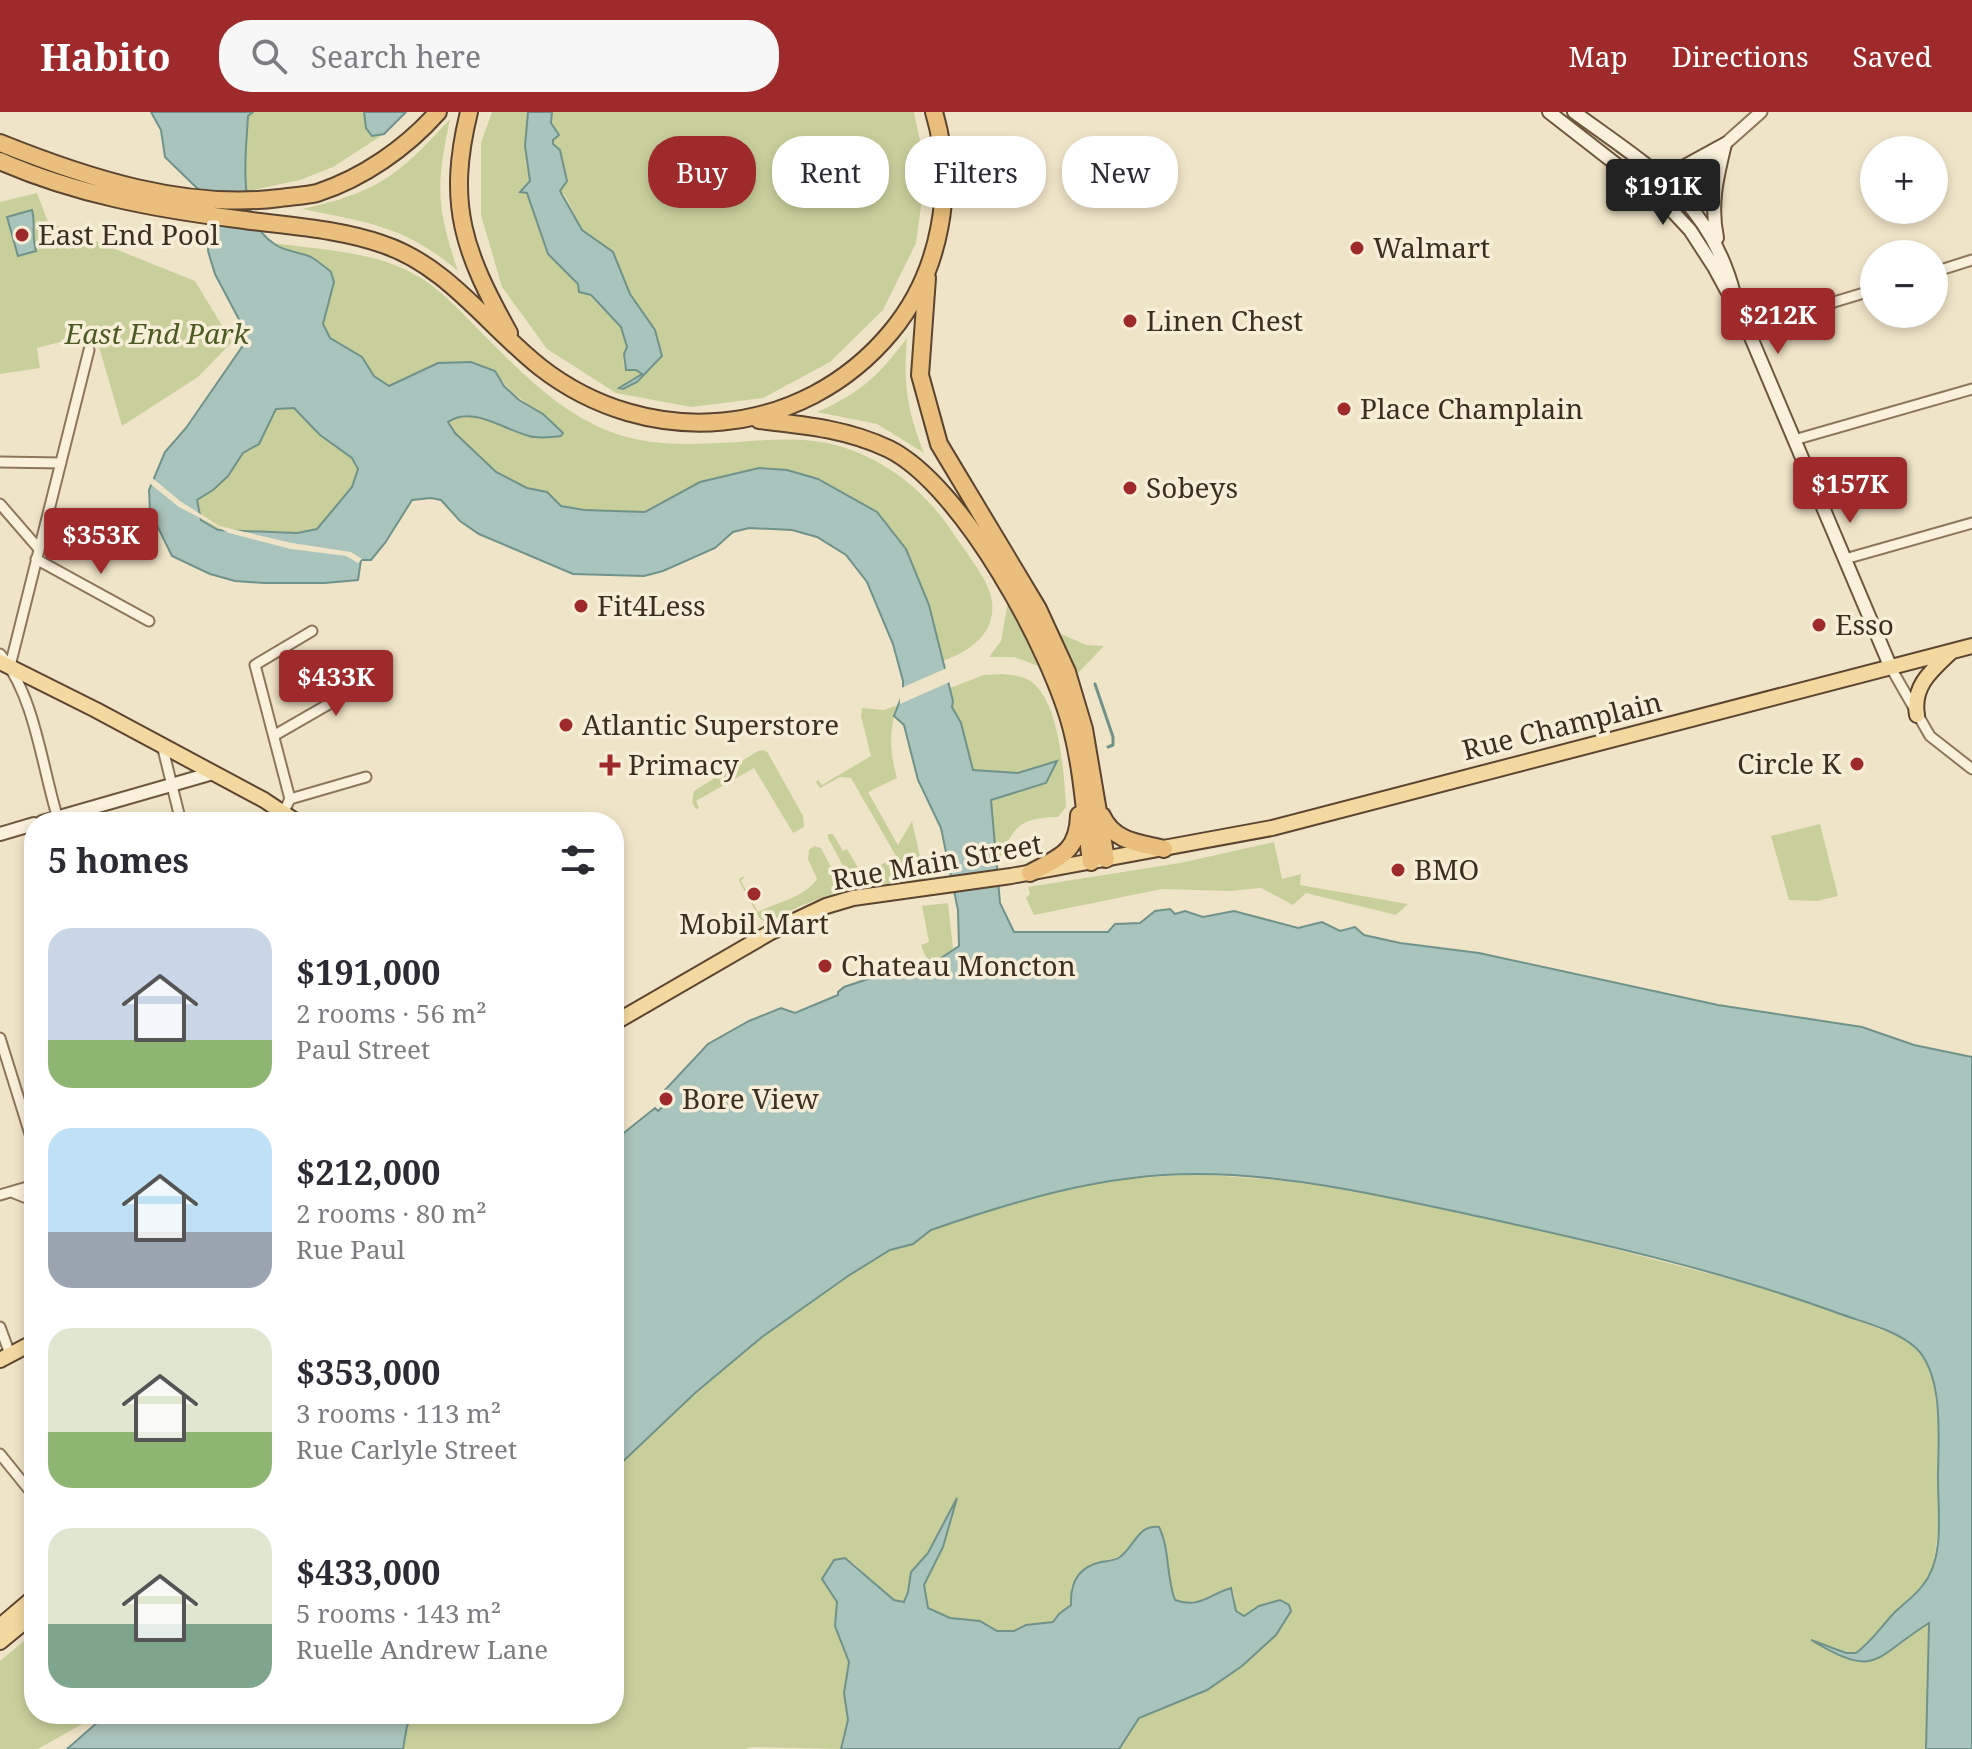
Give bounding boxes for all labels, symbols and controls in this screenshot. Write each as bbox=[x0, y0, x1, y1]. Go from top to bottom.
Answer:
search box bbox=[219, 20, 779, 92]
text: Habito bbox=[40, 30, 171, 82]
icon: search bbox=[247, 34, 291, 78]
text: Search here bbox=[311, 36, 481, 77]
text: Map bbox=[1568, 37, 1628, 75]
text: Directions bbox=[1672, 37, 1809, 75]
text: Saved bbox=[1853, 37, 1932, 75]
chip: Buy bbox=[648, 136, 756, 208]
chip: Rent bbox=[772, 136, 889, 208]
chip: Filters bbox=[905, 136, 1046, 208]
chip: New bbox=[1062, 136, 1178, 208]
map controls bbox=[1860, 136, 1948, 328]
button: + bbox=[1860, 136, 1948, 224]
pin: $191K bbox=[1607, 159, 1719, 227]
text: $191K bbox=[1624, 167, 1702, 203]
place label: East End Pool bbox=[38, 215, 219, 253]
marker: East End Pool bbox=[13, 226, 31, 244]
place label: Walmart bbox=[1373, 228, 1490, 266]
marker: Walmart bbox=[1348, 239, 1366, 257]
button: − bbox=[1860, 240, 1948, 328]
pin: $212K bbox=[1722, 288, 1834, 356]
text: $212K bbox=[1739, 296, 1817, 332]
place label: Linen Chest bbox=[1146, 301, 1303, 339]
marker: Linen Chest bbox=[1121, 312, 1139, 330]
park label: East End Park bbox=[64, 314, 250, 352]
place label: Place Champlain bbox=[1360, 389, 1583, 427]
marker: Place Champlain bbox=[1335, 400, 1353, 418]
pin: $157K bbox=[1794, 457, 1906, 525]
text: $157K bbox=[1811, 465, 1889, 501]
place label: Sobeys bbox=[1146, 468, 1238, 506]
marker: Sobeys bbox=[1121, 479, 1139, 497]
pin: $353K bbox=[45, 508, 157, 576]
text: $353K bbox=[62, 516, 140, 552]
place label: Fit4Less bbox=[597, 586, 706, 624]
marker: Fit4Less bbox=[572, 597, 590, 615]
place label: Esso bbox=[1835, 605, 1894, 643]
marker: Esso bbox=[1810, 616, 1828, 634]
pin: $433K bbox=[280, 650, 392, 718]
text: $433K bbox=[297, 658, 375, 694]
street label: Rue Champlain bbox=[1458, 682, 1665, 768]
place label: Atlantic Superstore bbox=[582, 705, 839, 743]
marker: Atlantic Superstore bbox=[557, 716, 575, 734]
place label: Circle K bbox=[1737, 744, 1841, 782]
place label: Primacy bbox=[628, 745, 739, 783]
marker: Primacy bbox=[599, 754, 621, 776]
marker: Circle K bbox=[1848, 755, 1866, 773]
street label: Rue Main Street bbox=[829, 824, 1045, 898]
text: 5 homes bbox=[48, 837, 189, 883]
icon: filters bbox=[556, 838, 600, 882]
place label: BMO bbox=[1414, 850, 1479, 888]
marker: BMO bbox=[1389, 861, 1407, 879]
marker: Mobil Mart bbox=[745, 885, 763, 903]
place label: Mobil Mart bbox=[679, 904, 829, 942]
place label: Chateau Moncton bbox=[841, 946, 1076, 984]
text: $191,000 bbox=[296, 949, 440, 995]
marker: Chateau Moncton bbox=[816, 957, 834, 975]
icon: home bbox=[112, 960, 208, 1056]
text: 2 rooms · 56 m² bbox=[296, 995, 487, 1031]
text: Paul Street bbox=[296, 1031, 430, 1067]
place label: Bore View bbox=[682, 1079, 820, 1117]
marker: Bore View bbox=[657, 1090, 675, 1108]
text: $212,000 bbox=[296, 1149, 440, 1195]
icon: home bbox=[112, 1160, 208, 1256]
text: 2 rooms · 80 m² bbox=[296, 1195, 487, 1231]
text: Rue Paul bbox=[296, 1231, 405, 1267]
text: $353,000 bbox=[296, 1349, 440, 1395]
icon: home bbox=[112, 1360, 208, 1456]
text: 3 rooms · 113 m² bbox=[296, 1395, 501, 1431]
text: Rue Carlyle Street bbox=[296, 1431, 517, 1467]
text: $433,000 bbox=[296, 1549, 440, 1595]
icon: home bbox=[112, 1560, 208, 1656]
text: 5 rooms · 143 m² bbox=[296, 1595, 501, 1631]
text: Ruelle Andrew Lane bbox=[296, 1631, 548, 1667]

